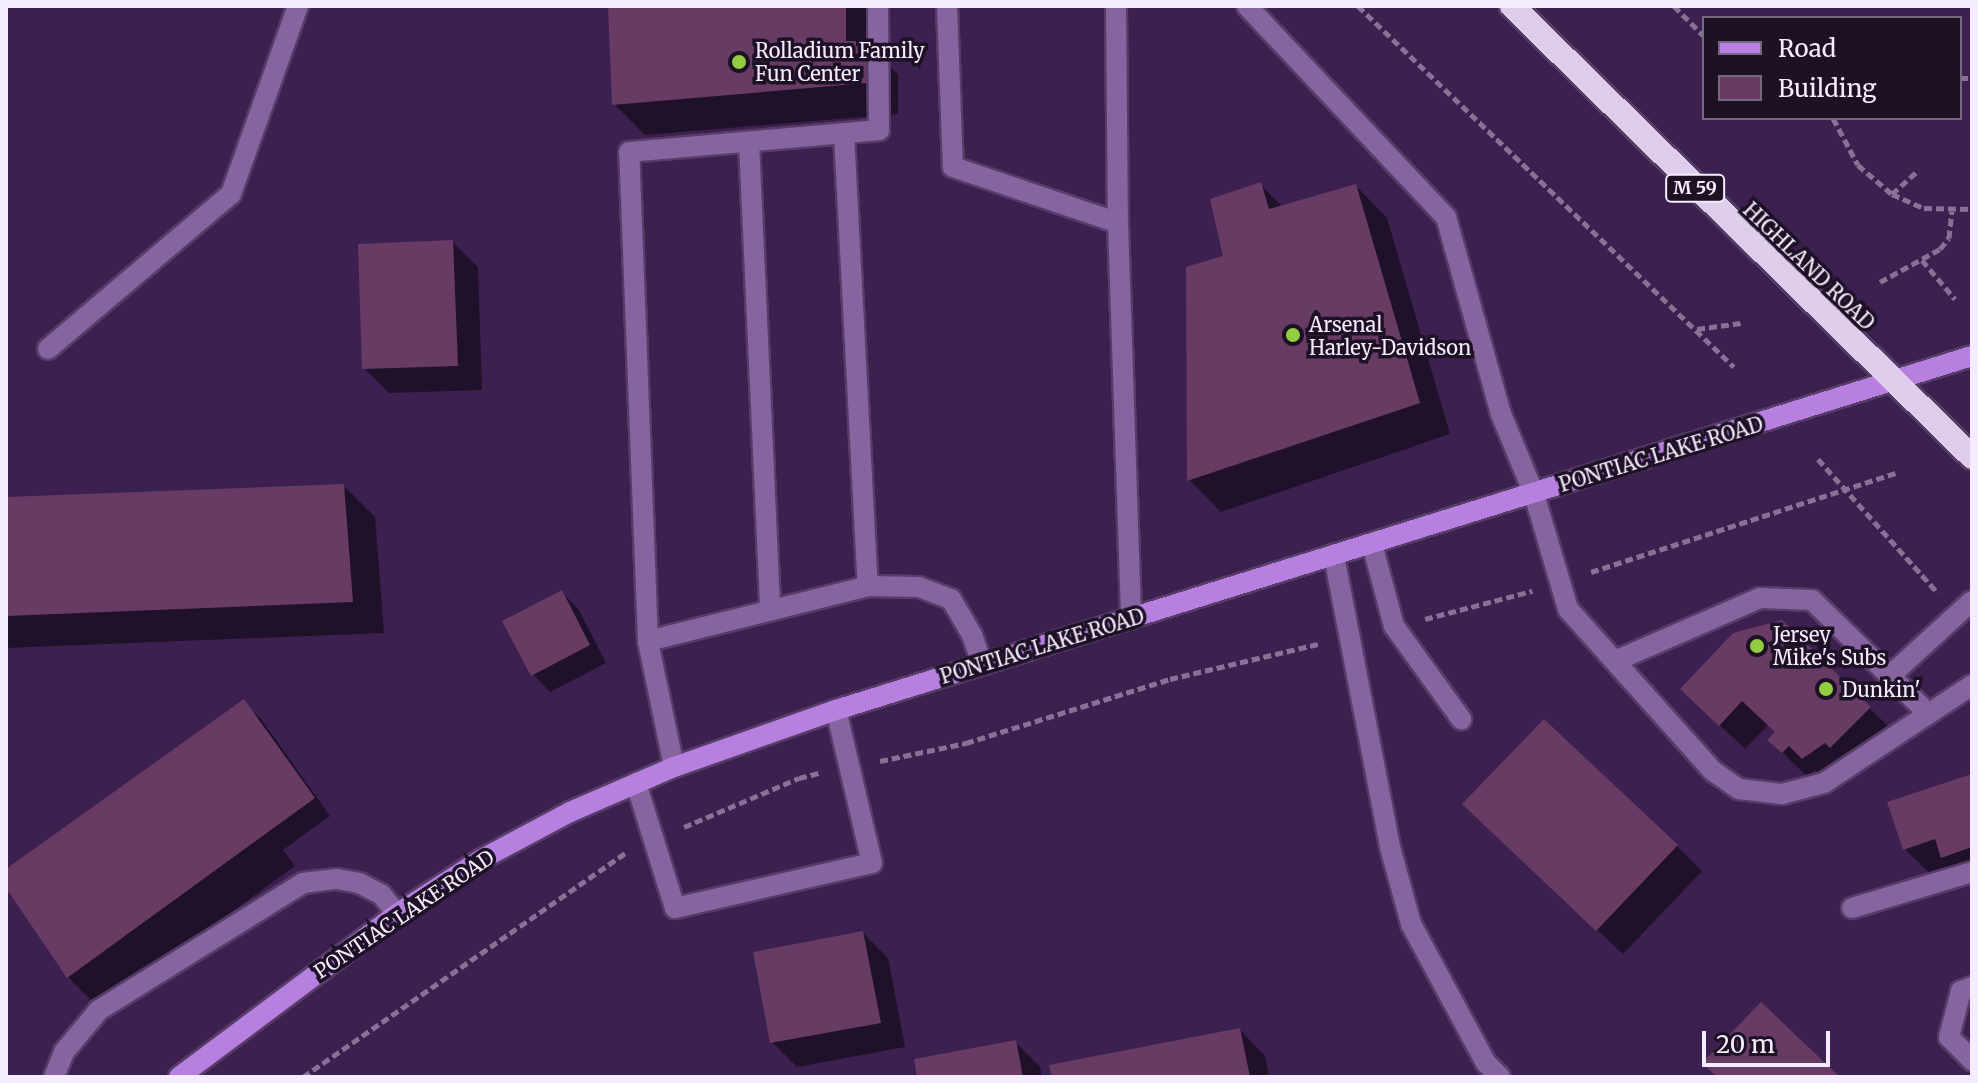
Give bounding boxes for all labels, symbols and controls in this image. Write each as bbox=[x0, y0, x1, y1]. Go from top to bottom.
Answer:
legend bbox=[1702, 16, 1962, 120]
text: Road bbox=[1778, 33, 1836, 64]
place label: Rolladium Family Fun Center bbox=[755, 38, 925, 85]
marker: Rolladium Family Fun Center bbox=[730, 53, 748, 71]
text: Building bbox=[1778, 73, 1877, 104]
road number: M 59 bbox=[1665, 174, 1725, 202]
street label: HIGHLAND ROAD bbox=[1739, 197, 1879, 335]
place label: Arsenal Harley-Davidson bbox=[1309, 312, 1471, 359]
marker: Arsenal Harley-Davidson bbox=[1284, 326, 1302, 344]
street label: PONTIAC LAKE ROAD bbox=[1556, 412, 1766, 496]
street label: PONTIAC LAKE ROAD bbox=[937, 604, 1147, 688]
place label: Jersey Mike's Subs bbox=[1773, 622, 1886, 669]
marker: Jersey Mike's Subs bbox=[1748, 637, 1766, 655]
place label: Dunkin' bbox=[1842, 677, 1921, 701]
marker: Dunkin' bbox=[1817, 680, 1835, 698]
street label: PONTIAC LAKE ROAD bbox=[309, 845, 499, 983]
scale bar bbox=[1706, 1015, 1834, 1065]
text: 20 m bbox=[1716, 1029, 1775, 1060]

